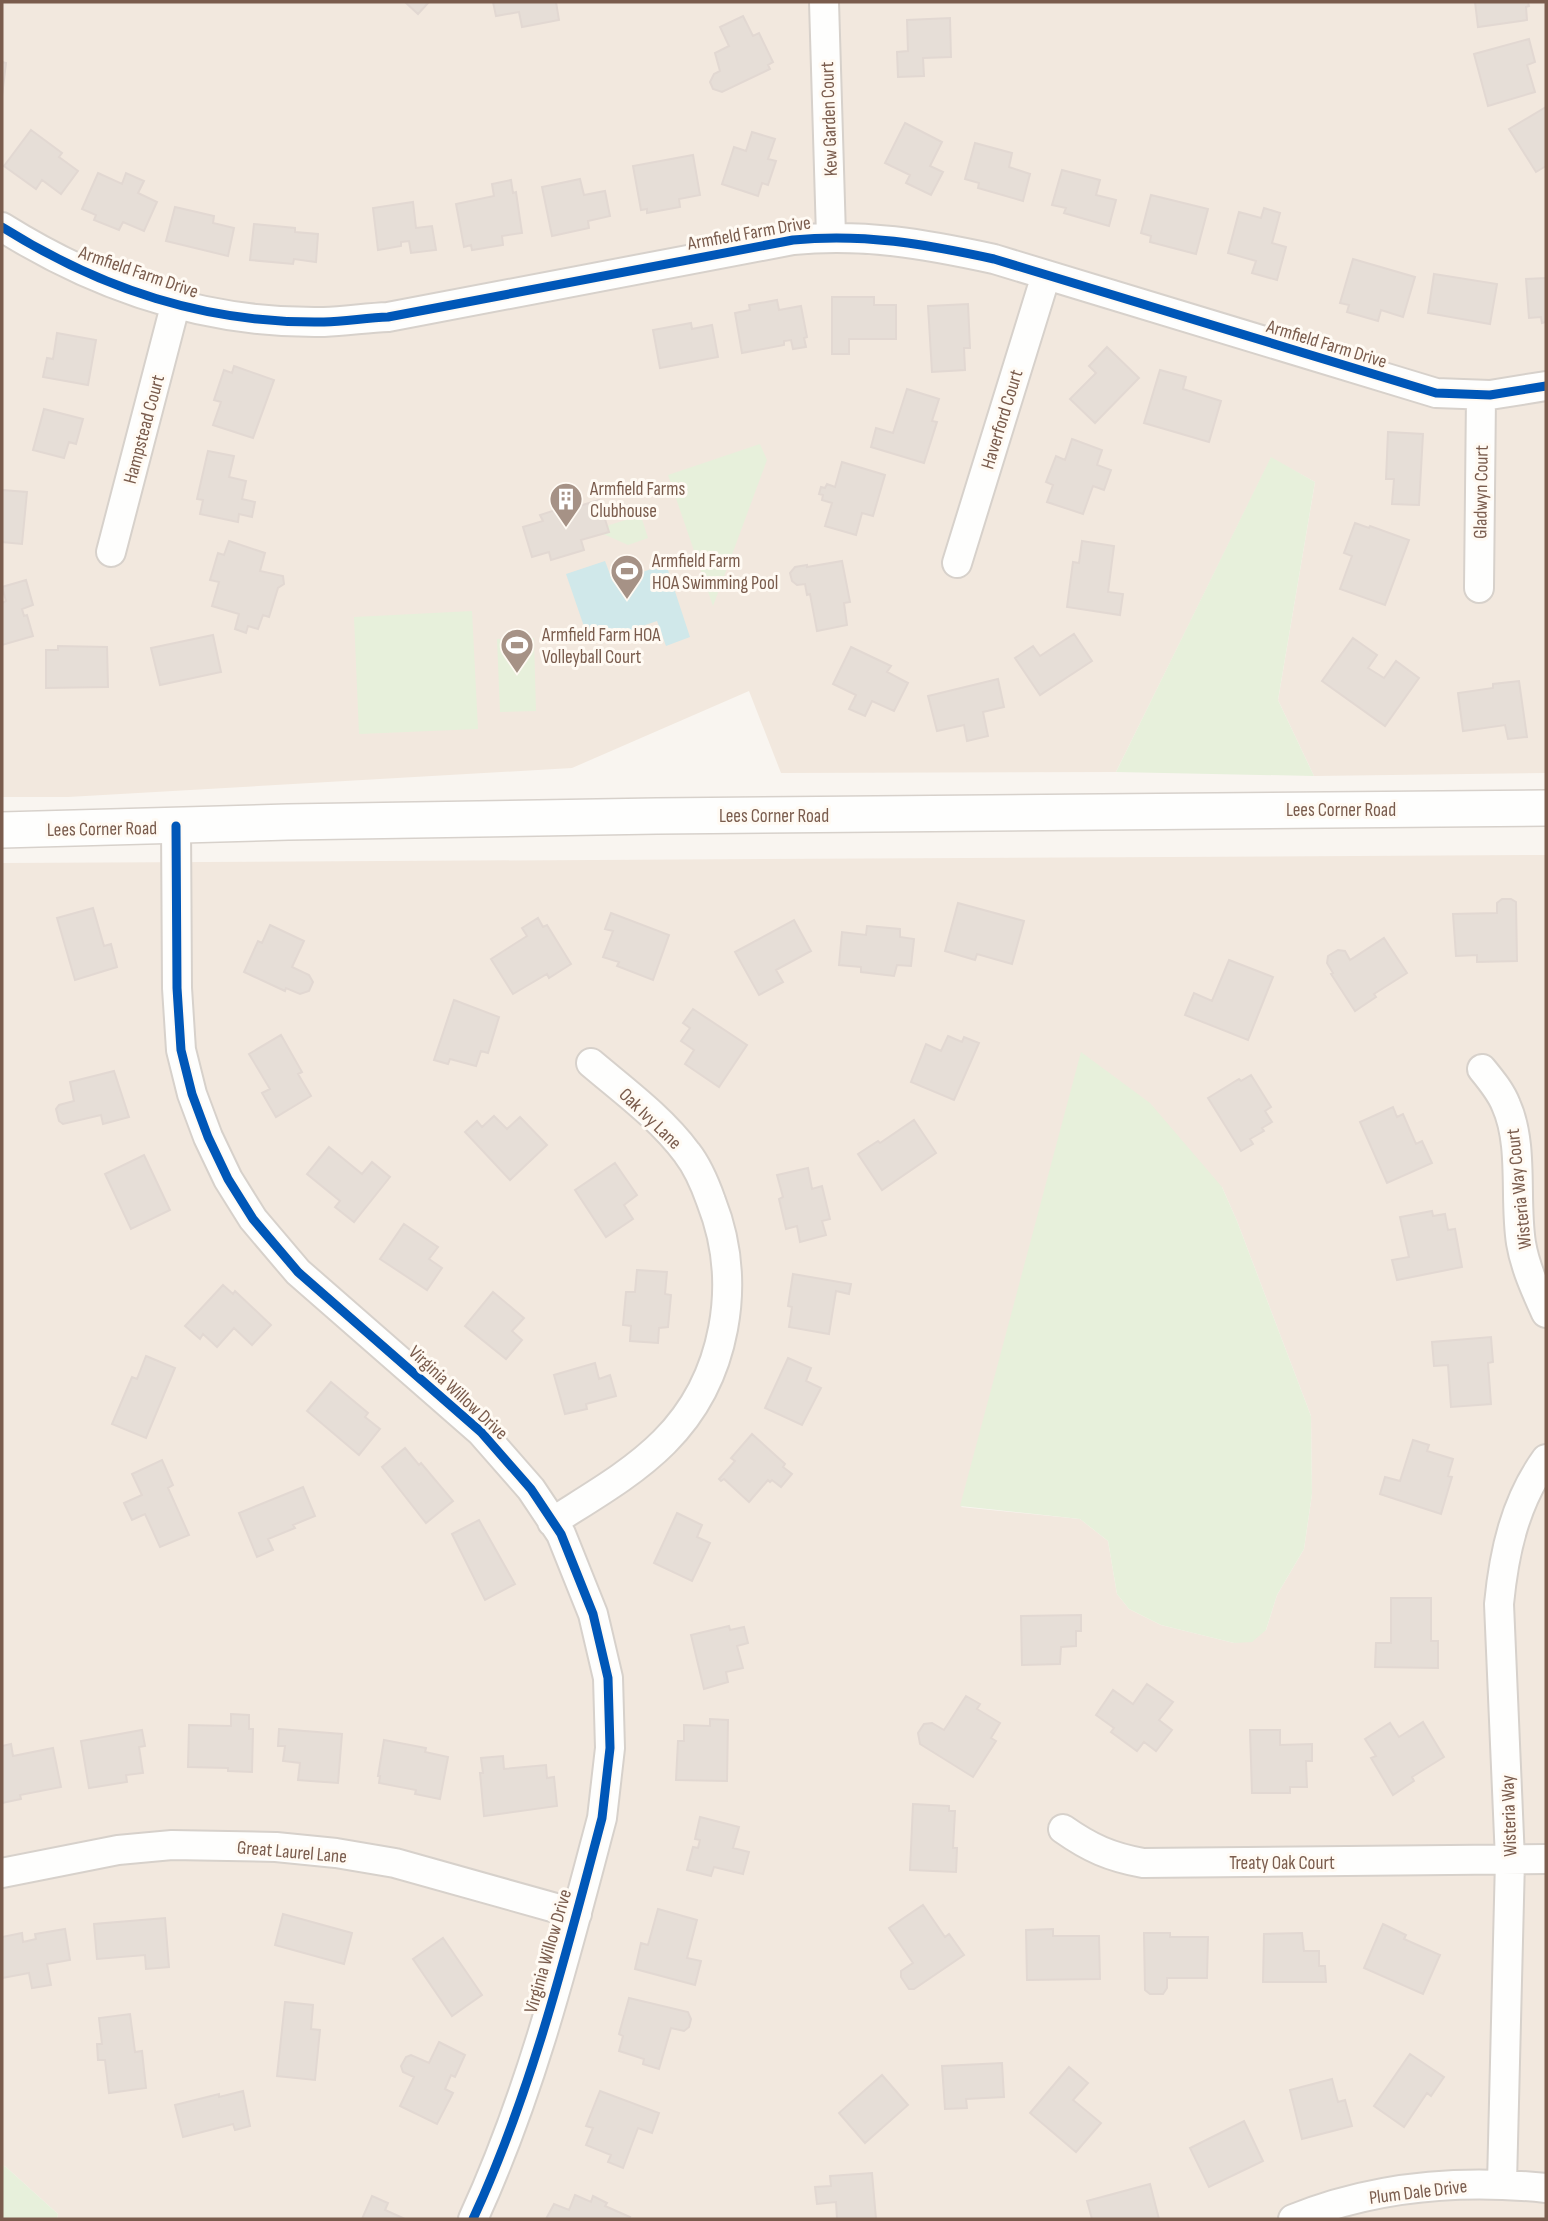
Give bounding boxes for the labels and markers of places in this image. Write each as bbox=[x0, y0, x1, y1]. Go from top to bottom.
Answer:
place label: Armfield Farms Clubhouse bbox=[589, 478, 685, 523]
building icon: Armfield Farms Clubhouse bbox=[547, 480, 585, 529]
place label: Armfield Farm HOA Swimming Pool bbox=[651, 550, 778, 595]
sports icon: Armfield Farm HOA Swimming Pool bbox=[608, 552, 646, 601]
place label: Armfield Farm HOA Volleyball Court bbox=[541, 624, 661, 669]
sports icon: Armfield Farm HOA Volleyball Court bbox=[498, 626, 536, 675]

